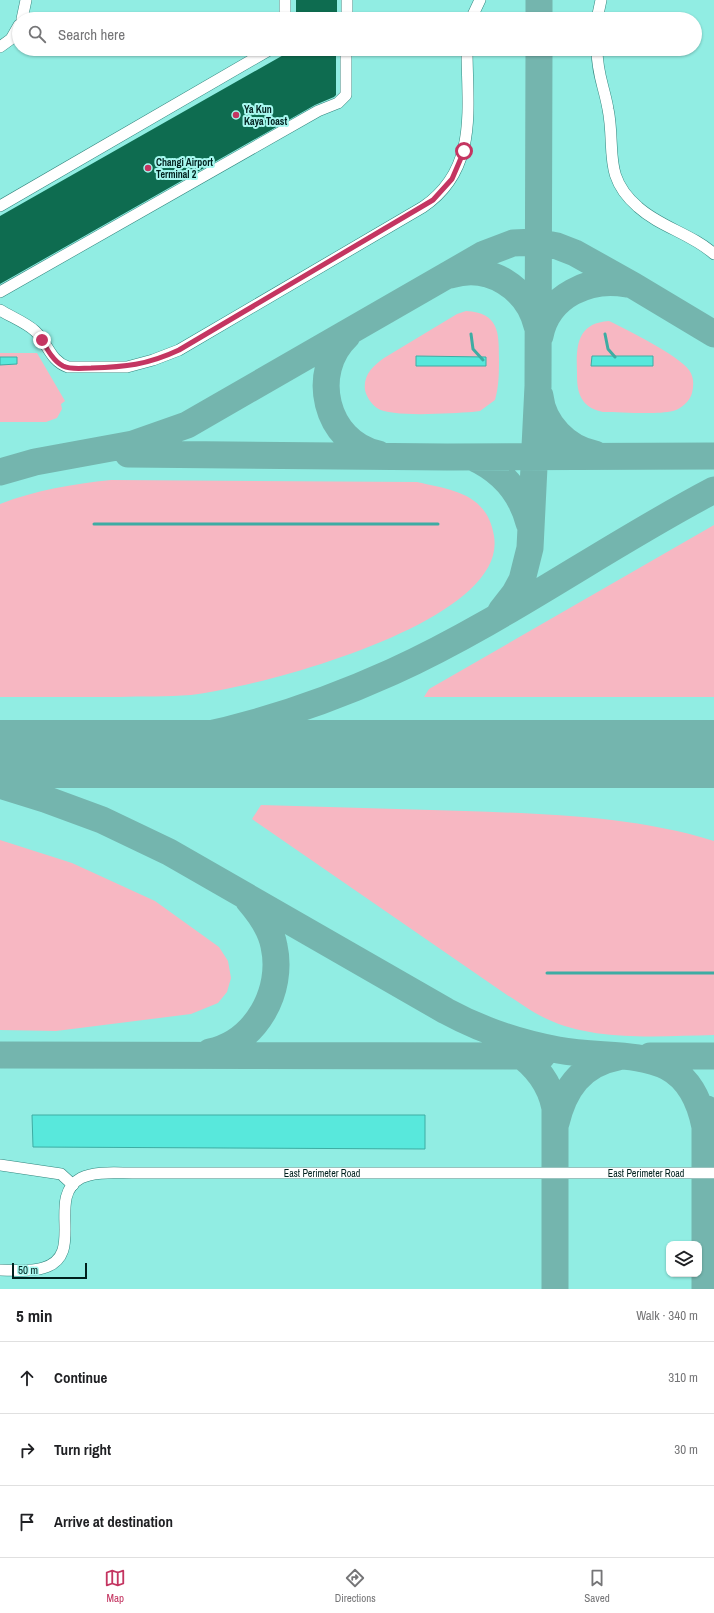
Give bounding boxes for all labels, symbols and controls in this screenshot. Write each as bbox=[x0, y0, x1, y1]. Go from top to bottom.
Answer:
search box bbox=[12, 12, 702, 56]
icon: search bbox=[26, 23, 48, 45]
text: Search here bbox=[58, 24, 125, 45]
place label: Ya Kun Kaya Toast bbox=[244, 103, 287, 128]
marker: Ya Kun Kaya Toast bbox=[231, 110, 241, 120]
route start bbox=[455, 142, 473, 160]
place label: Changi Airport Terminal 2 bbox=[156, 156, 213, 181]
marker: Changi Airport Terminal 2 bbox=[143, 163, 153, 173]
route end bbox=[33, 331, 51, 349]
street label: East Perimeter Road bbox=[284, 1167, 360, 1180]
street label: East Perimeter Road bbox=[608, 1167, 684, 1180]
map controls bbox=[666, 1241, 702, 1277]
button: layers bbox=[666, 1241, 702, 1277]
scale bar bbox=[12, 1261, 87, 1280]
text: 50 m bbox=[18, 1263, 38, 1277]
text: 5 min bbox=[16, 1304, 52, 1327]
text: Walk · 340 m bbox=[636, 1307, 698, 1324]
icon: ahead bbox=[16, 1367, 38, 1389]
text: Continue bbox=[54, 1367, 107, 1388]
text: 310 m bbox=[668, 1369, 698, 1386]
icon: right bbox=[16, 1439, 38, 1461]
text: Turn right bbox=[54, 1439, 111, 1460]
text: 30 m bbox=[674, 1441, 698, 1458]
icon: arrive bbox=[16, 1511, 38, 1533]
text: Arrive at destination bbox=[54, 1511, 173, 1532]
tab: Map bbox=[104, 1567, 126, 1605]
tab: Directions bbox=[335, 1567, 376, 1605]
tab: Saved bbox=[584, 1567, 610, 1605]

